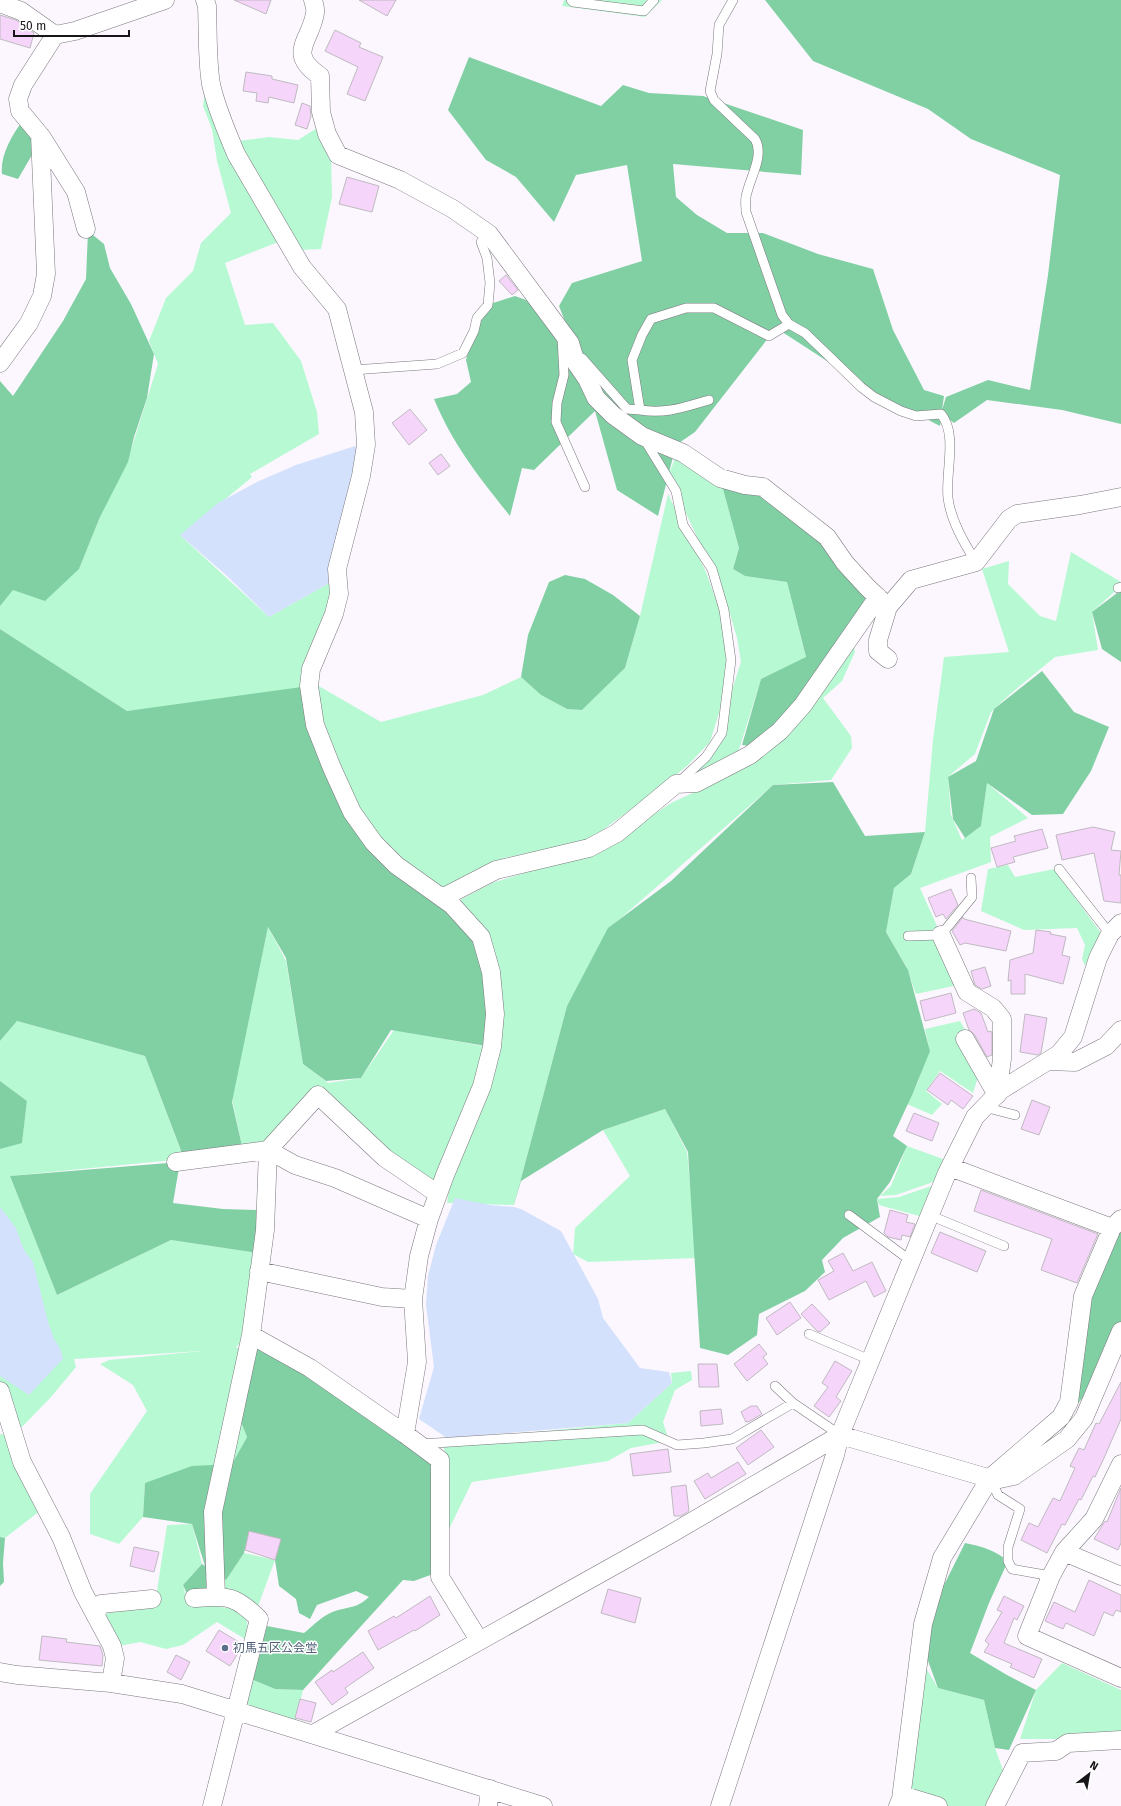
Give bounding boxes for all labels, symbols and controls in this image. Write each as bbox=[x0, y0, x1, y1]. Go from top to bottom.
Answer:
scale bar bbox=[14, 12, 129, 38]
text: 50 m bbox=[20, 19, 46, 33]
place label: 初馬五区公会堂 bbox=[233, 1641, 317, 1655]
marker: 初馬五区公会堂 bbox=[220, 1643, 230, 1653]
north arrow bbox=[1069, 1754, 1109, 1794]
text: N bbox=[1087, 1758, 1100, 1773]

